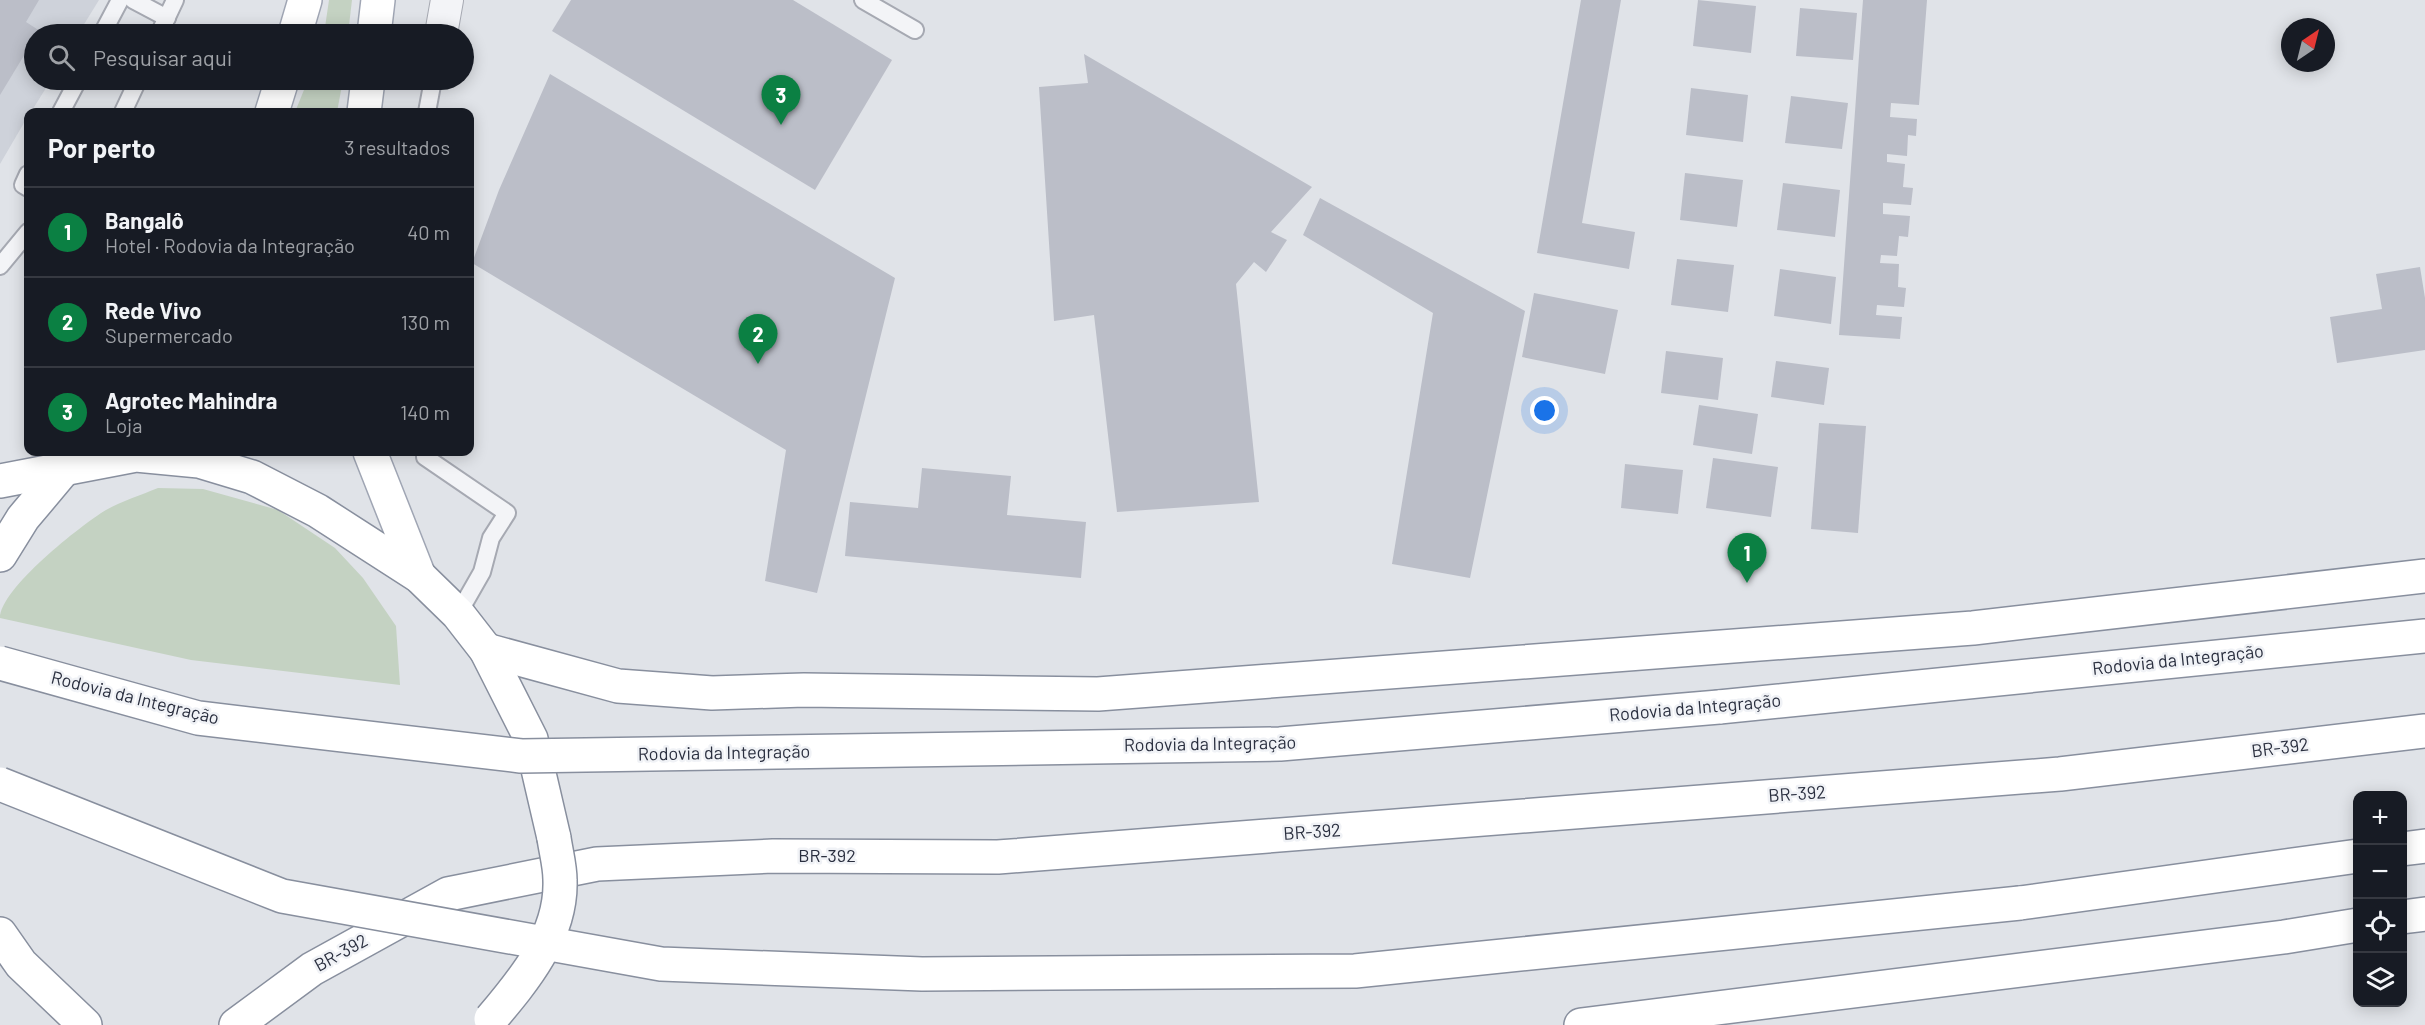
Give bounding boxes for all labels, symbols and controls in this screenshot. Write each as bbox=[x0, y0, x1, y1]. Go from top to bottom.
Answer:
north arrow bbox=[2281, 18, 2335, 72]
search box bbox=[24, 24, 474, 90]
icon: search bbox=[45, 41, 78, 74]
text: Pesquisar aqui bbox=[93, 44, 232, 70]
pin: 3 bbox=[762, 76, 800, 125]
text: Por perto bbox=[48, 132, 156, 163]
text: 3 resultados bbox=[344, 135, 450, 159]
text: Bangalô bbox=[105, 207, 184, 233]
text: 1 bbox=[64, 220, 71, 244]
text: 40 m bbox=[407, 220, 450, 244]
text: Hotel · Rodovia da Integração bbox=[105, 233, 355, 257]
text: Rede Vivo bbox=[105, 297, 202, 323]
text: 2 bbox=[62, 310, 73, 334]
text: 130 m bbox=[401, 310, 450, 334]
pin: 2 bbox=[738, 314, 777, 364]
text: Supermercado bbox=[105, 323, 233, 347]
text: Agrotec Mahindra bbox=[105, 387, 277, 413]
your location bbox=[1530, 396, 1559, 425]
text: 3 bbox=[62, 400, 73, 424]
text: 140 m bbox=[400, 400, 450, 424]
text: Loja bbox=[105, 413, 142, 437]
pin: 1 bbox=[1728, 534, 1766, 583]
street label: Rodovia da Integração bbox=[2091, 639, 2265, 679]
street label: Rodovia da Integração bbox=[49, 666, 222, 729]
street label: Rodovia da Integração bbox=[1608, 689, 1782, 725]
street label: Rodovia da Integração bbox=[1124, 730, 1296, 756]
street label: BR-392 bbox=[2250, 733, 2310, 761]
street label: Rodovia da Integração bbox=[638, 739, 810, 765]
street label: BR-392 bbox=[1767, 780, 1826, 806]
map controls bbox=[2353, 791, 2407, 1007]
button: + bbox=[2353, 791, 2407, 845]
street label: BR-392 bbox=[1282, 818, 1341, 844]
street label: BR-392 bbox=[798, 844, 856, 866]
button: − bbox=[2353, 845, 2407, 899]
button: locate bbox=[2353, 899, 2407, 953]
street label: BR-392 bbox=[310, 929, 371, 976]
button: layers bbox=[2353, 953, 2407, 1007]

